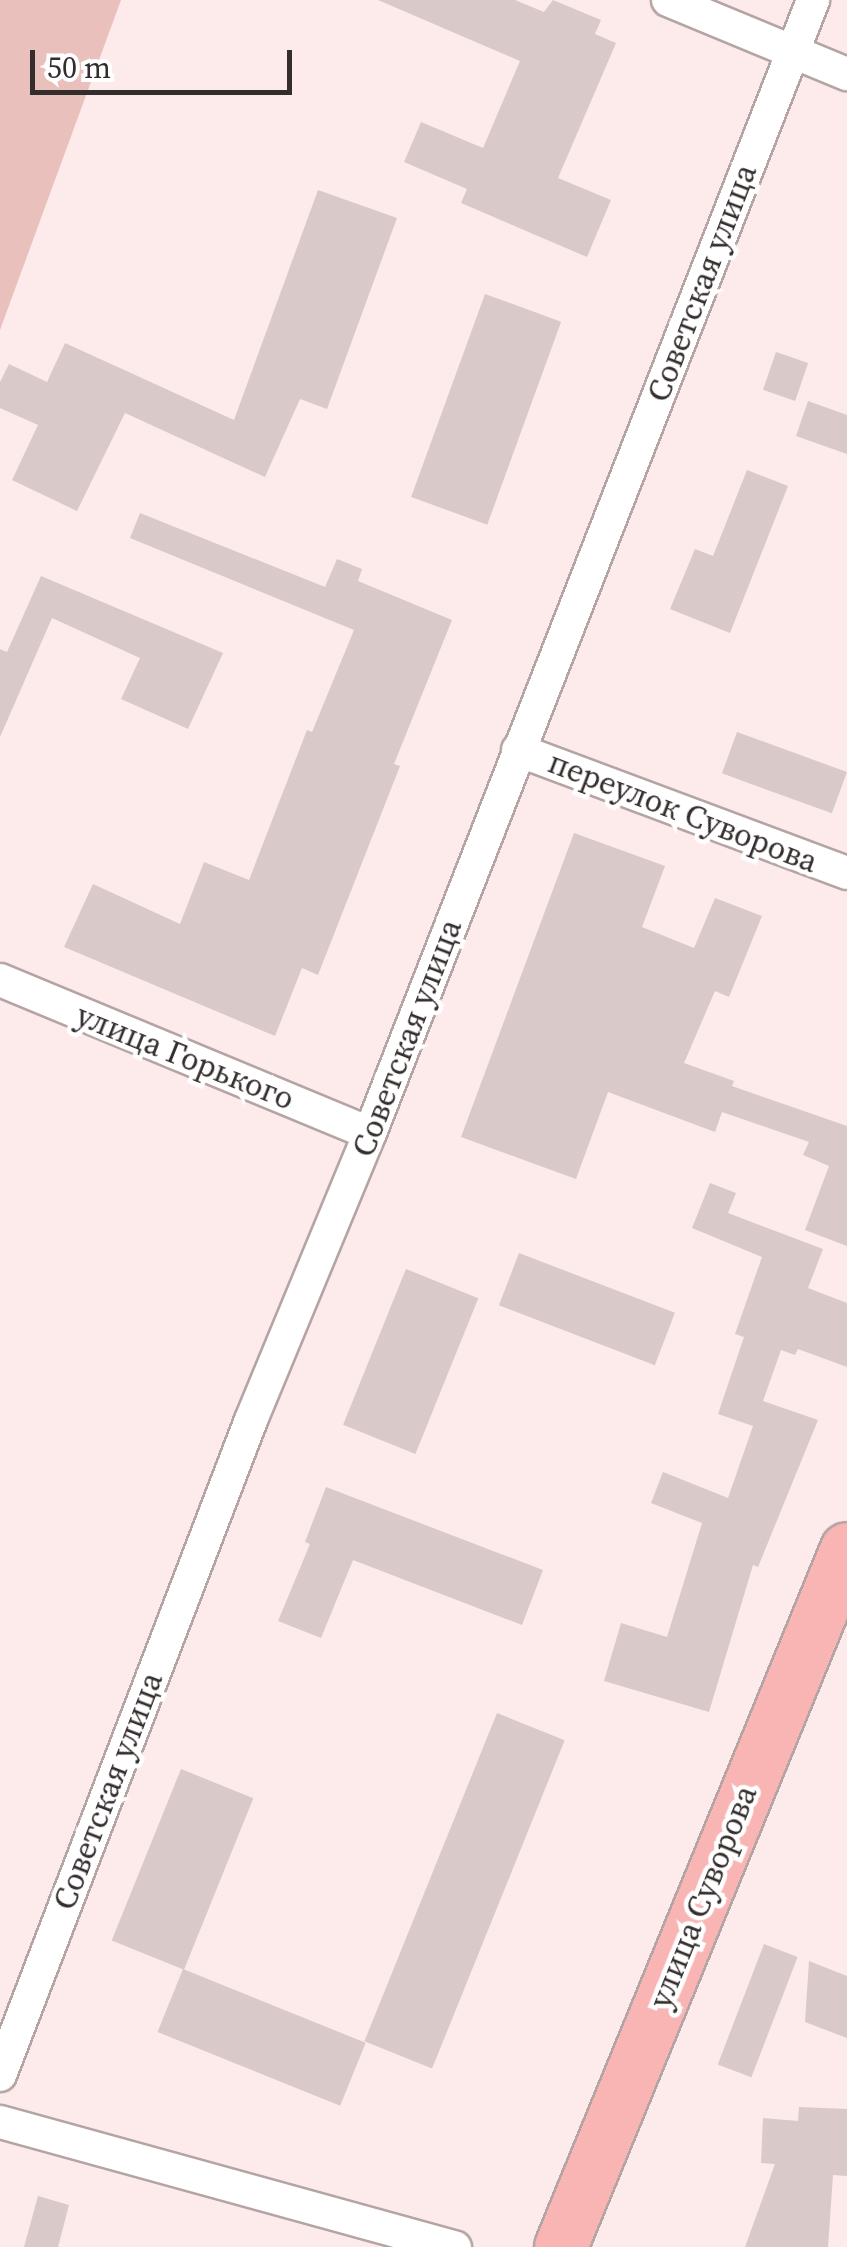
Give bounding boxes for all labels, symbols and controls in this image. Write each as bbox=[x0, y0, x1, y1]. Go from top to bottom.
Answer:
scale bar bbox=[35, 30, 298, 92]
text: 50 m bbox=[47, 47, 111, 88]
street label: Советская улица bbox=[639, 159, 765, 407]
street label: переулок Суворова bbox=[543, 743, 823, 881]
street label: Советская улица bbox=[344, 914, 470, 1162]
street label: улица Горького bbox=[70, 996, 300, 1118]
street label: Советская улица bbox=[45, 1667, 171, 1915]
street label: улица Суворова bbox=[641, 1780, 765, 2014]

